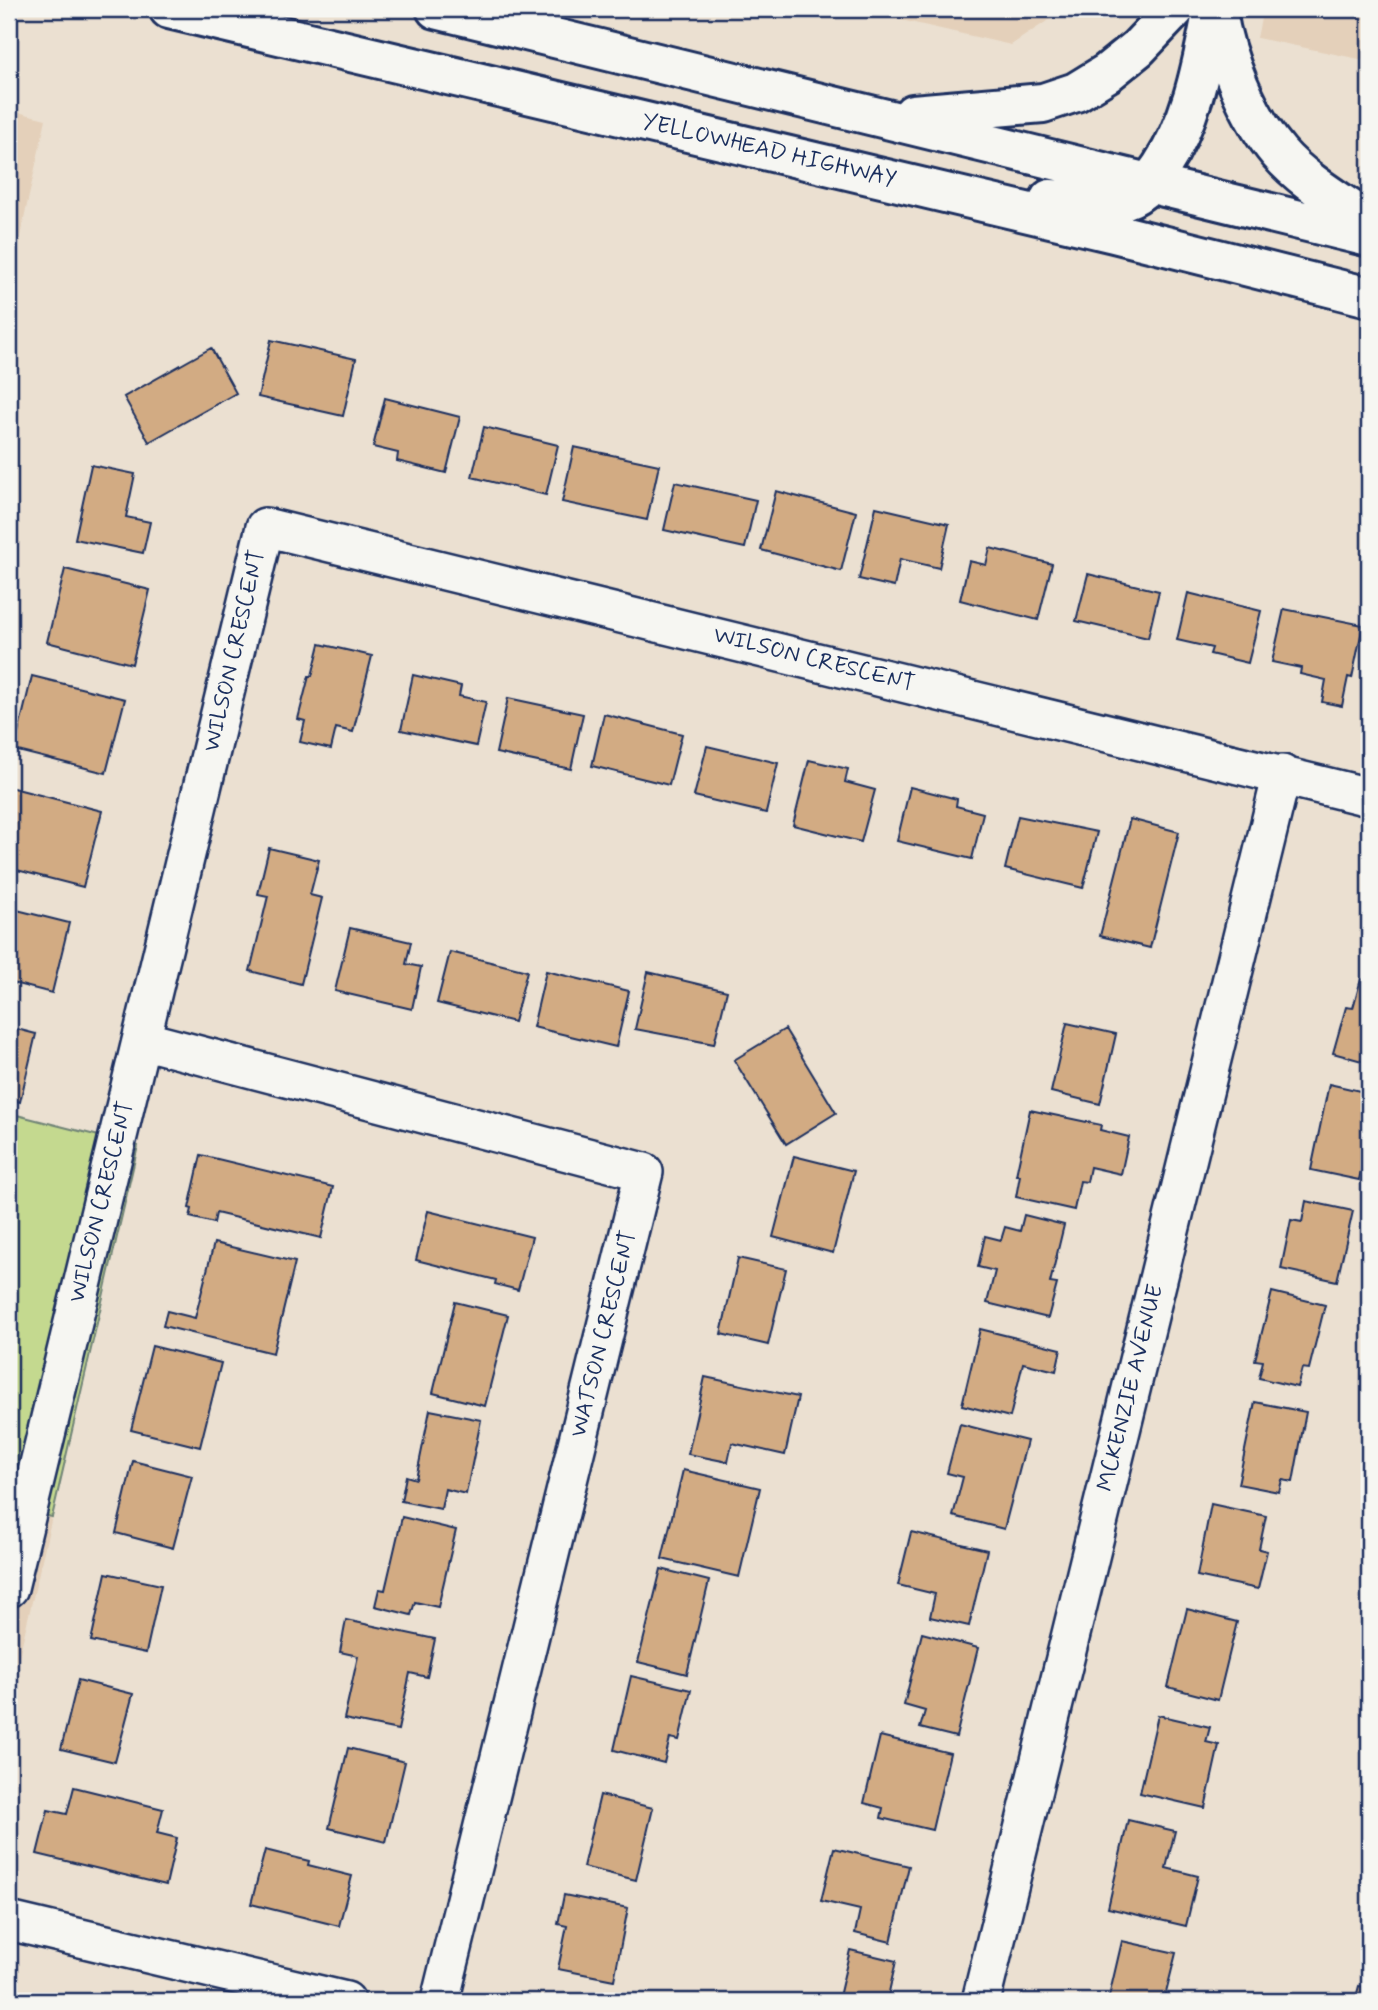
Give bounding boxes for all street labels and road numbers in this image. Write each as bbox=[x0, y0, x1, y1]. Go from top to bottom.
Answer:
street label: YELLOWHEAD HIGHWAY bbox=[639, 107, 899, 195]
street label: WILSON CRESCENT bbox=[197, 547, 273, 755]
street label: WILSON CRESCENT bbox=[710, 620, 918, 700]
street label: WILSON CRESCENT bbox=[62, 1098, 142, 1306]
street label: WATSON CRESCENT bbox=[564, 1227, 644, 1441]
street label: MCKENZIE AVENUE bbox=[1091, 1281, 1171, 1495]

